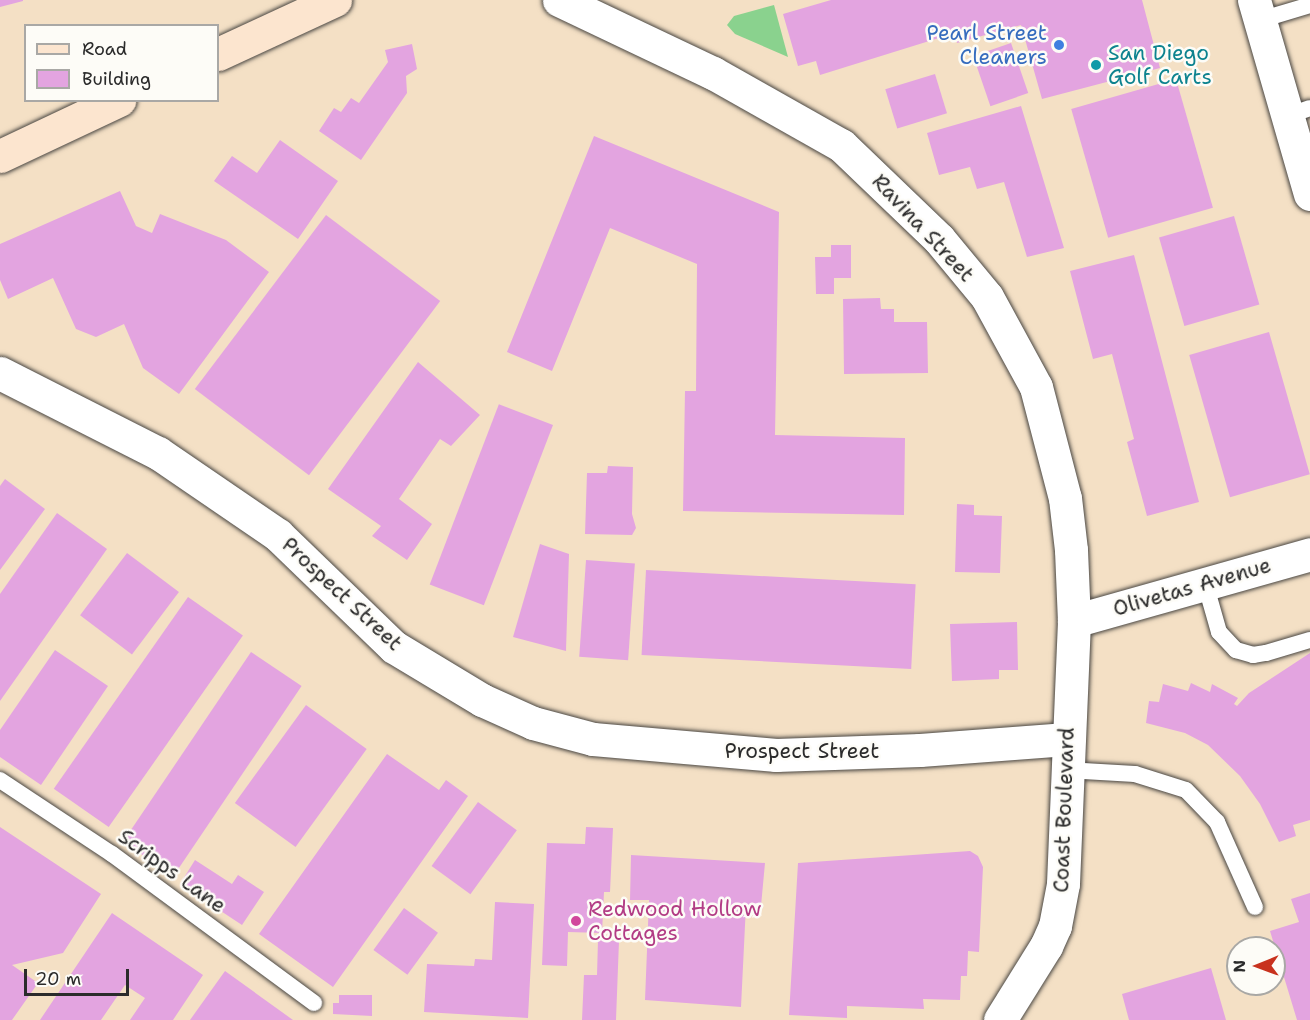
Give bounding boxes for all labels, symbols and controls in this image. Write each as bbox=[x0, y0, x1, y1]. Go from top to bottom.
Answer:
place label: Pearl Street Cleaners bbox=[927, 20, 1047, 70]
legend bbox=[24, 24, 219, 102]
text: Road bbox=[82, 37, 127, 61]
marker: Pearl Street Cleaners bbox=[1052, 38, 1066, 52]
place label: San Diego Golf Carts bbox=[1108, 40, 1212, 90]
marker: San Diego Golf Carts bbox=[1089, 58, 1103, 72]
text: Building bbox=[82, 67, 151, 91]
street label: Ravina Street bbox=[867, 169, 979, 287]
street label: Prospect Street bbox=[277, 532, 407, 656]
street label: Olivetas Avenue bbox=[1110, 552, 1274, 622]
street label: Coast Boulevard bbox=[1049, 727, 1079, 893]
street label: Prospect Street bbox=[725, 738, 879, 764]
street label: Scripps Lane bbox=[113, 824, 231, 918]
place label: Redwood Hollow Cottages bbox=[588, 896, 762, 946]
marker: Redwood Hollow Cottages bbox=[569, 914, 583, 928]
north arrow bbox=[1226, 936, 1286, 996]
scale bar bbox=[27, 957, 132, 995]
text: N bbox=[1229, 960, 1250, 973]
text: 20 m bbox=[35, 967, 81, 991]

